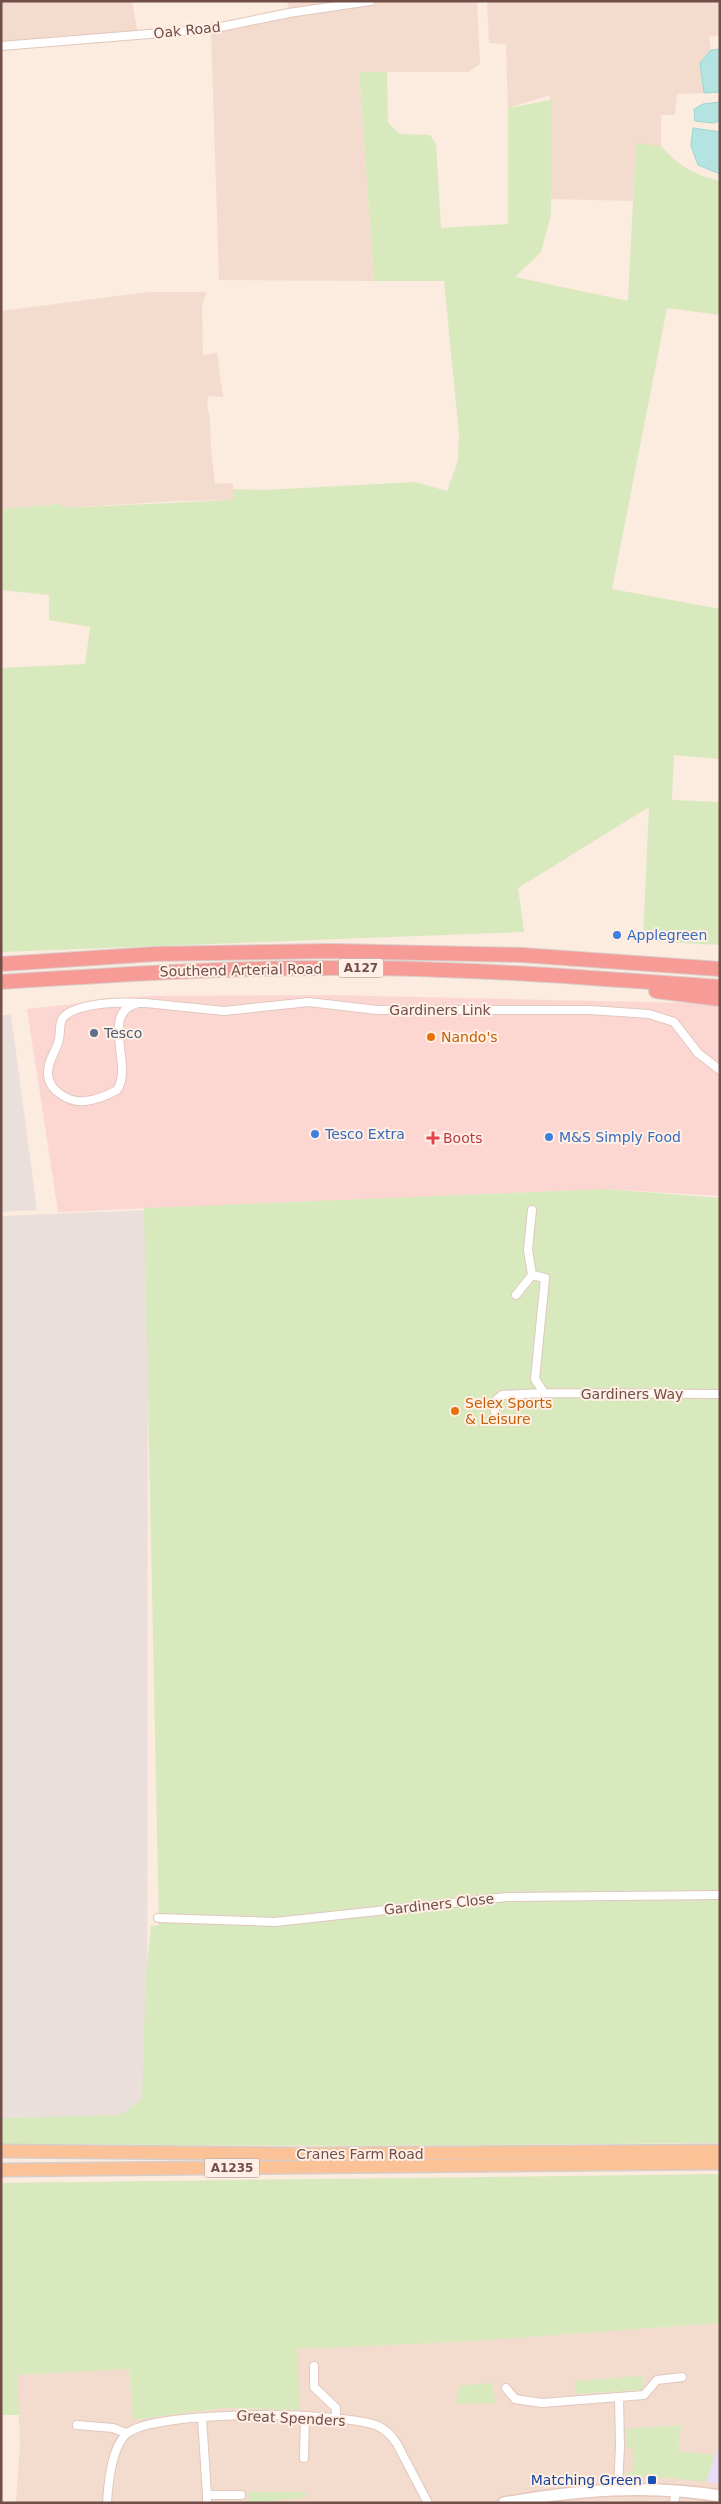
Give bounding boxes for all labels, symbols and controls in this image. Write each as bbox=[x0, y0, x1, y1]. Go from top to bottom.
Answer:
street label: Oak Road bbox=[153, 19, 221, 41]
place label: Applegreen bbox=[627, 927, 707, 943]
marker: Applegreen bbox=[611, 929, 623, 941]
road number: A127 bbox=[338, 958, 384, 978]
street label: Southend Arterial Road bbox=[160, 961, 322, 979]
street label: Gardiners Link bbox=[389, 1002, 492, 1018]
place label: Tesco bbox=[103, 1025, 142, 1041]
marker: Tesco bbox=[88, 1027, 100, 1039]
place label: Nando's bbox=[441, 1029, 498, 1045]
marker: Nando's bbox=[425, 1031, 437, 1043]
place label: Tesco Extra bbox=[324, 1126, 405, 1142]
marker: Tesco Extra bbox=[309, 1128, 321, 1140]
place label: M&S Simply Food bbox=[559, 1129, 681, 1145]
place label: Boots bbox=[443, 1130, 483, 1146]
marker: M&S Simply Food bbox=[543, 1131, 555, 1143]
marker: Boots bbox=[427, 1132, 439, 1144]
street label: Gardiners Way bbox=[581, 1386, 683, 1402]
place label: Selex Sports & Leisure bbox=[465, 1395, 552, 1427]
marker: Selex Sports & Leisure bbox=[449, 1405, 461, 1417]
street label: Gardiners Close bbox=[383, 1890, 495, 1918]
street label: Cranes Farm Road bbox=[296, 2146, 424, 2162]
road number: A1235 bbox=[204, 2158, 260, 2178]
street label: Great Spenders bbox=[236, 2407, 346, 2429]
place label: Matching Green bbox=[531, 2472, 642, 2488]
marker: Matching Green bbox=[646, 2474, 658, 2486]

